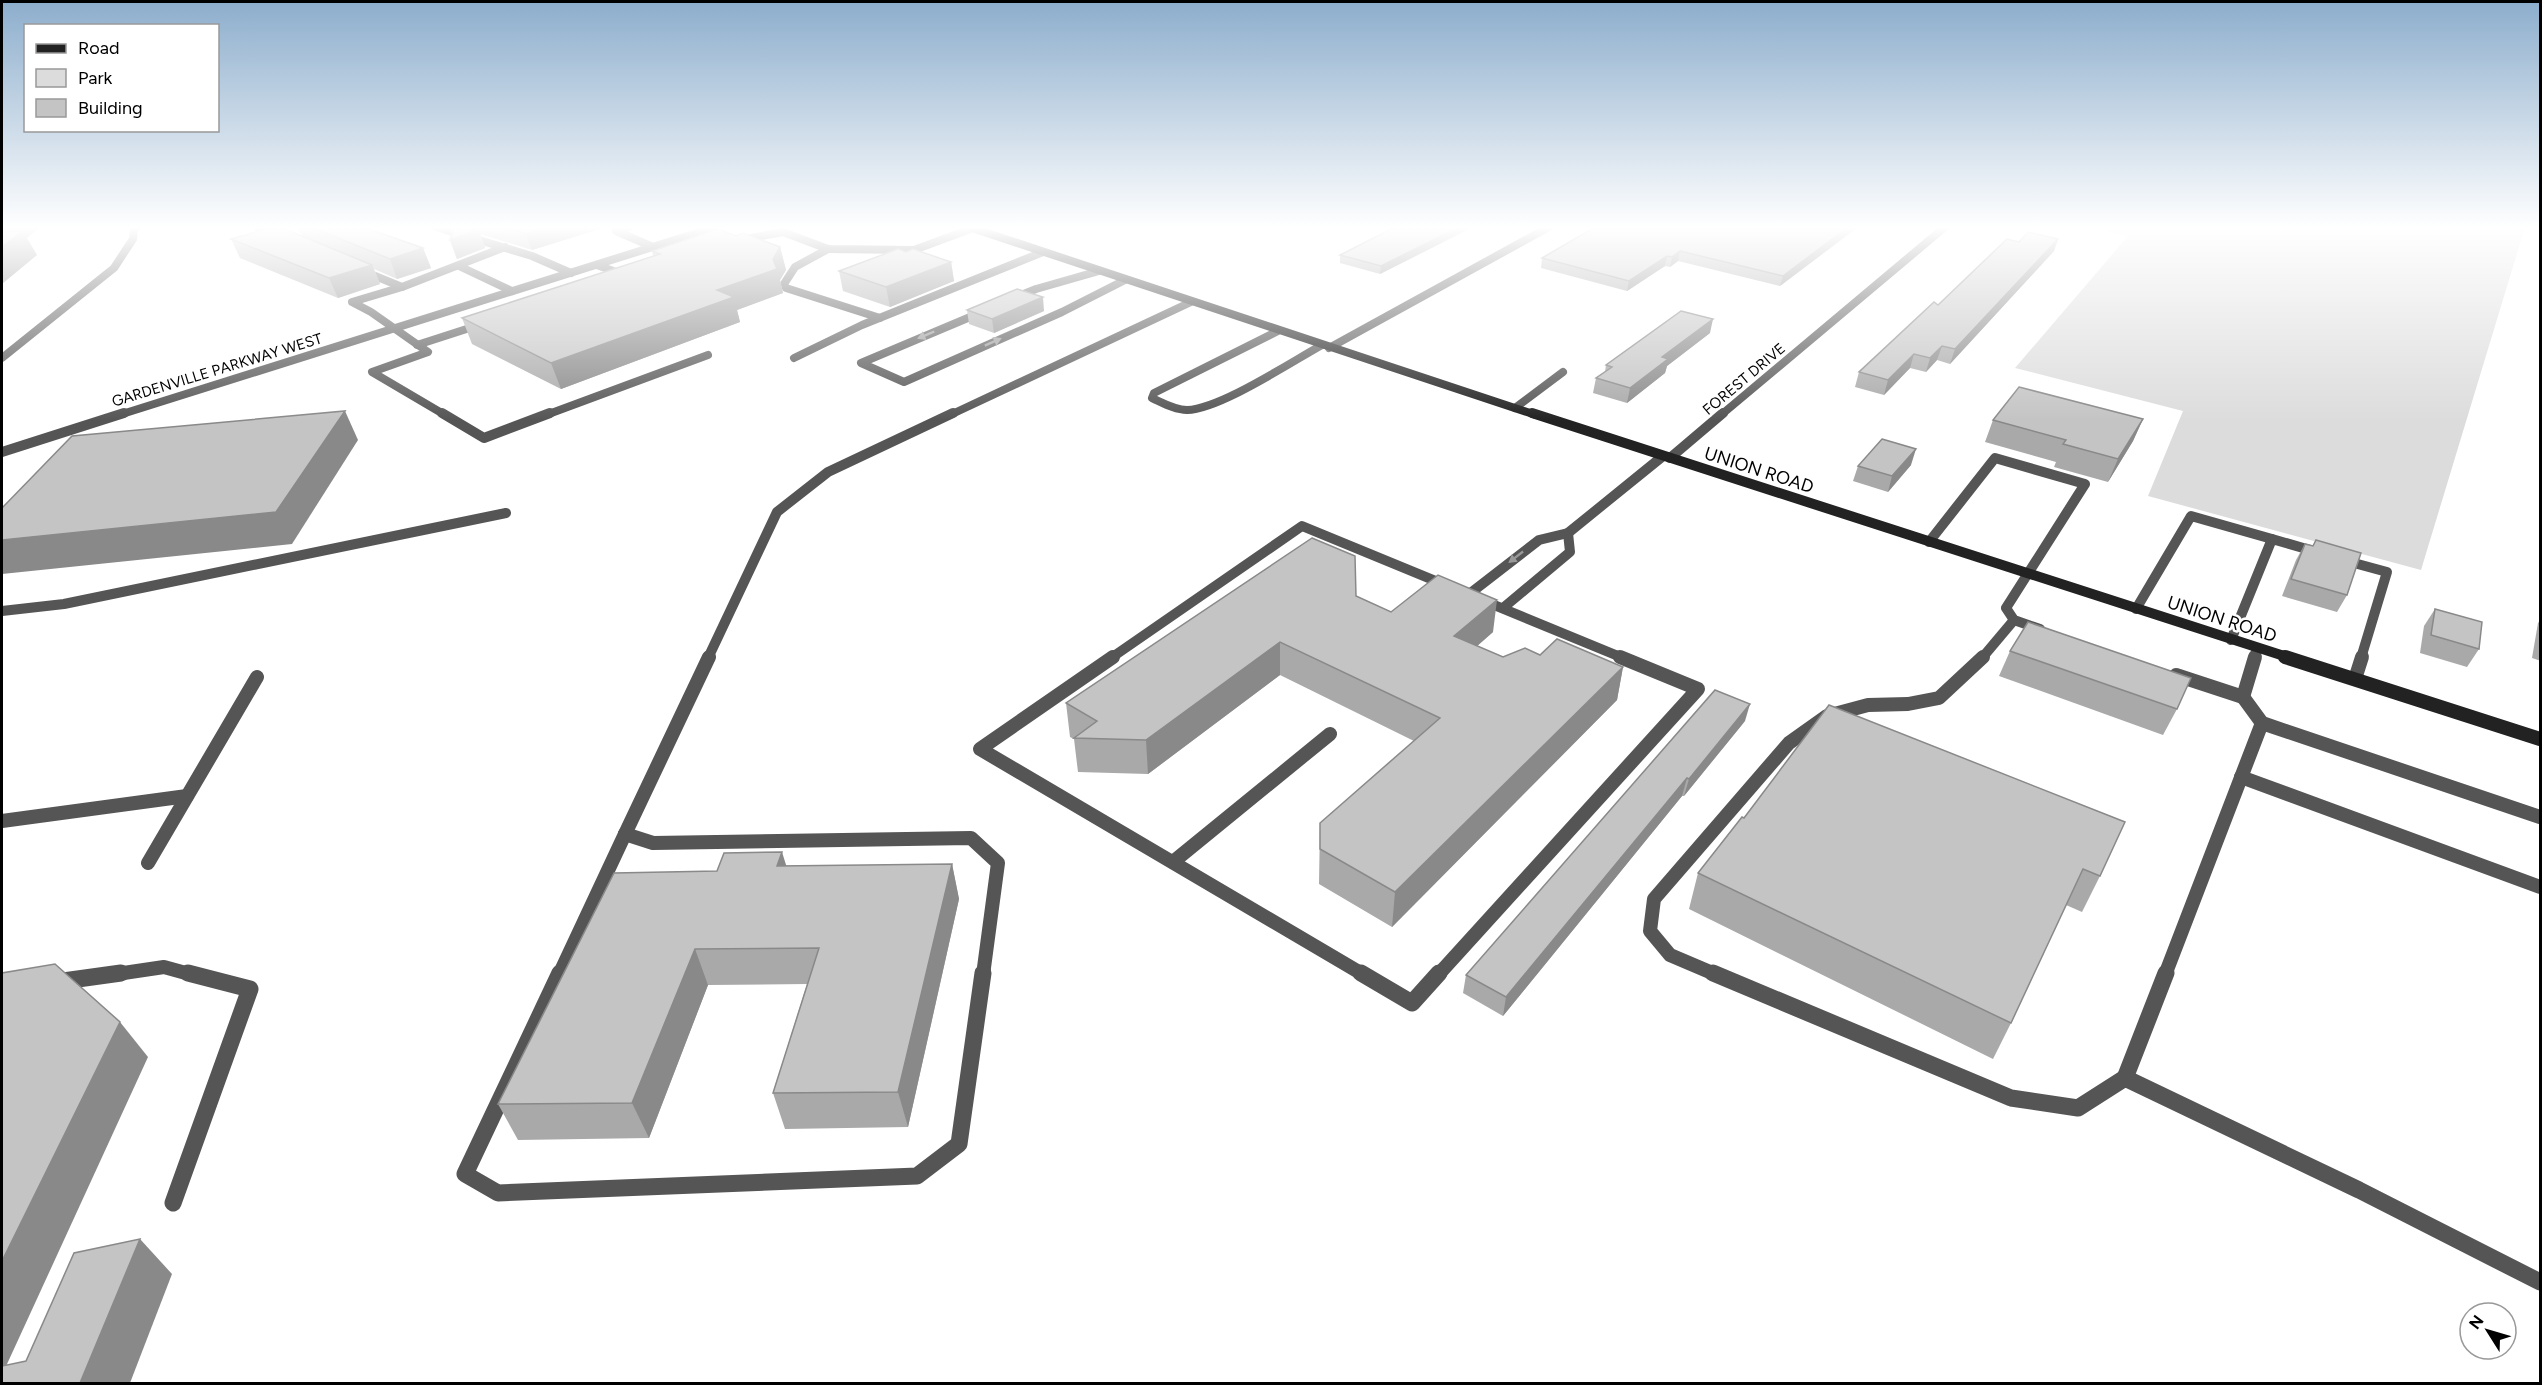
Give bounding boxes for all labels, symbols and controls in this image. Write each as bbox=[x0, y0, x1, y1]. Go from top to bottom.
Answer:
legend bbox=[24, 24, 219, 132]
text: Road bbox=[78, 37, 119, 59]
text: Park bbox=[78, 67, 113, 89]
text: Building bbox=[78, 97, 143, 119]
street label: GARDENVILLE PARKWAY WEST bbox=[110, 329, 325, 411]
one-way arrow bbox=[917, 331, 935, 340]
one-way arrow bbox=[985, 337, 1003, 347]
street label: FOREST DRIVE bbox=[1699, 339, 1789, 419]
street label: UNION ROAD bbox=[1702, 442, 1816, 498]
one-way arrow bbox=[1508, 551, 1524, 564]
street label: UNION ROAD bbox=[2165, 591, 2279, 647]
north arrow bbox=[2458, 1301, 2518, 1361]
text: N bbox=[2465, 1312, 2488, 1333]

